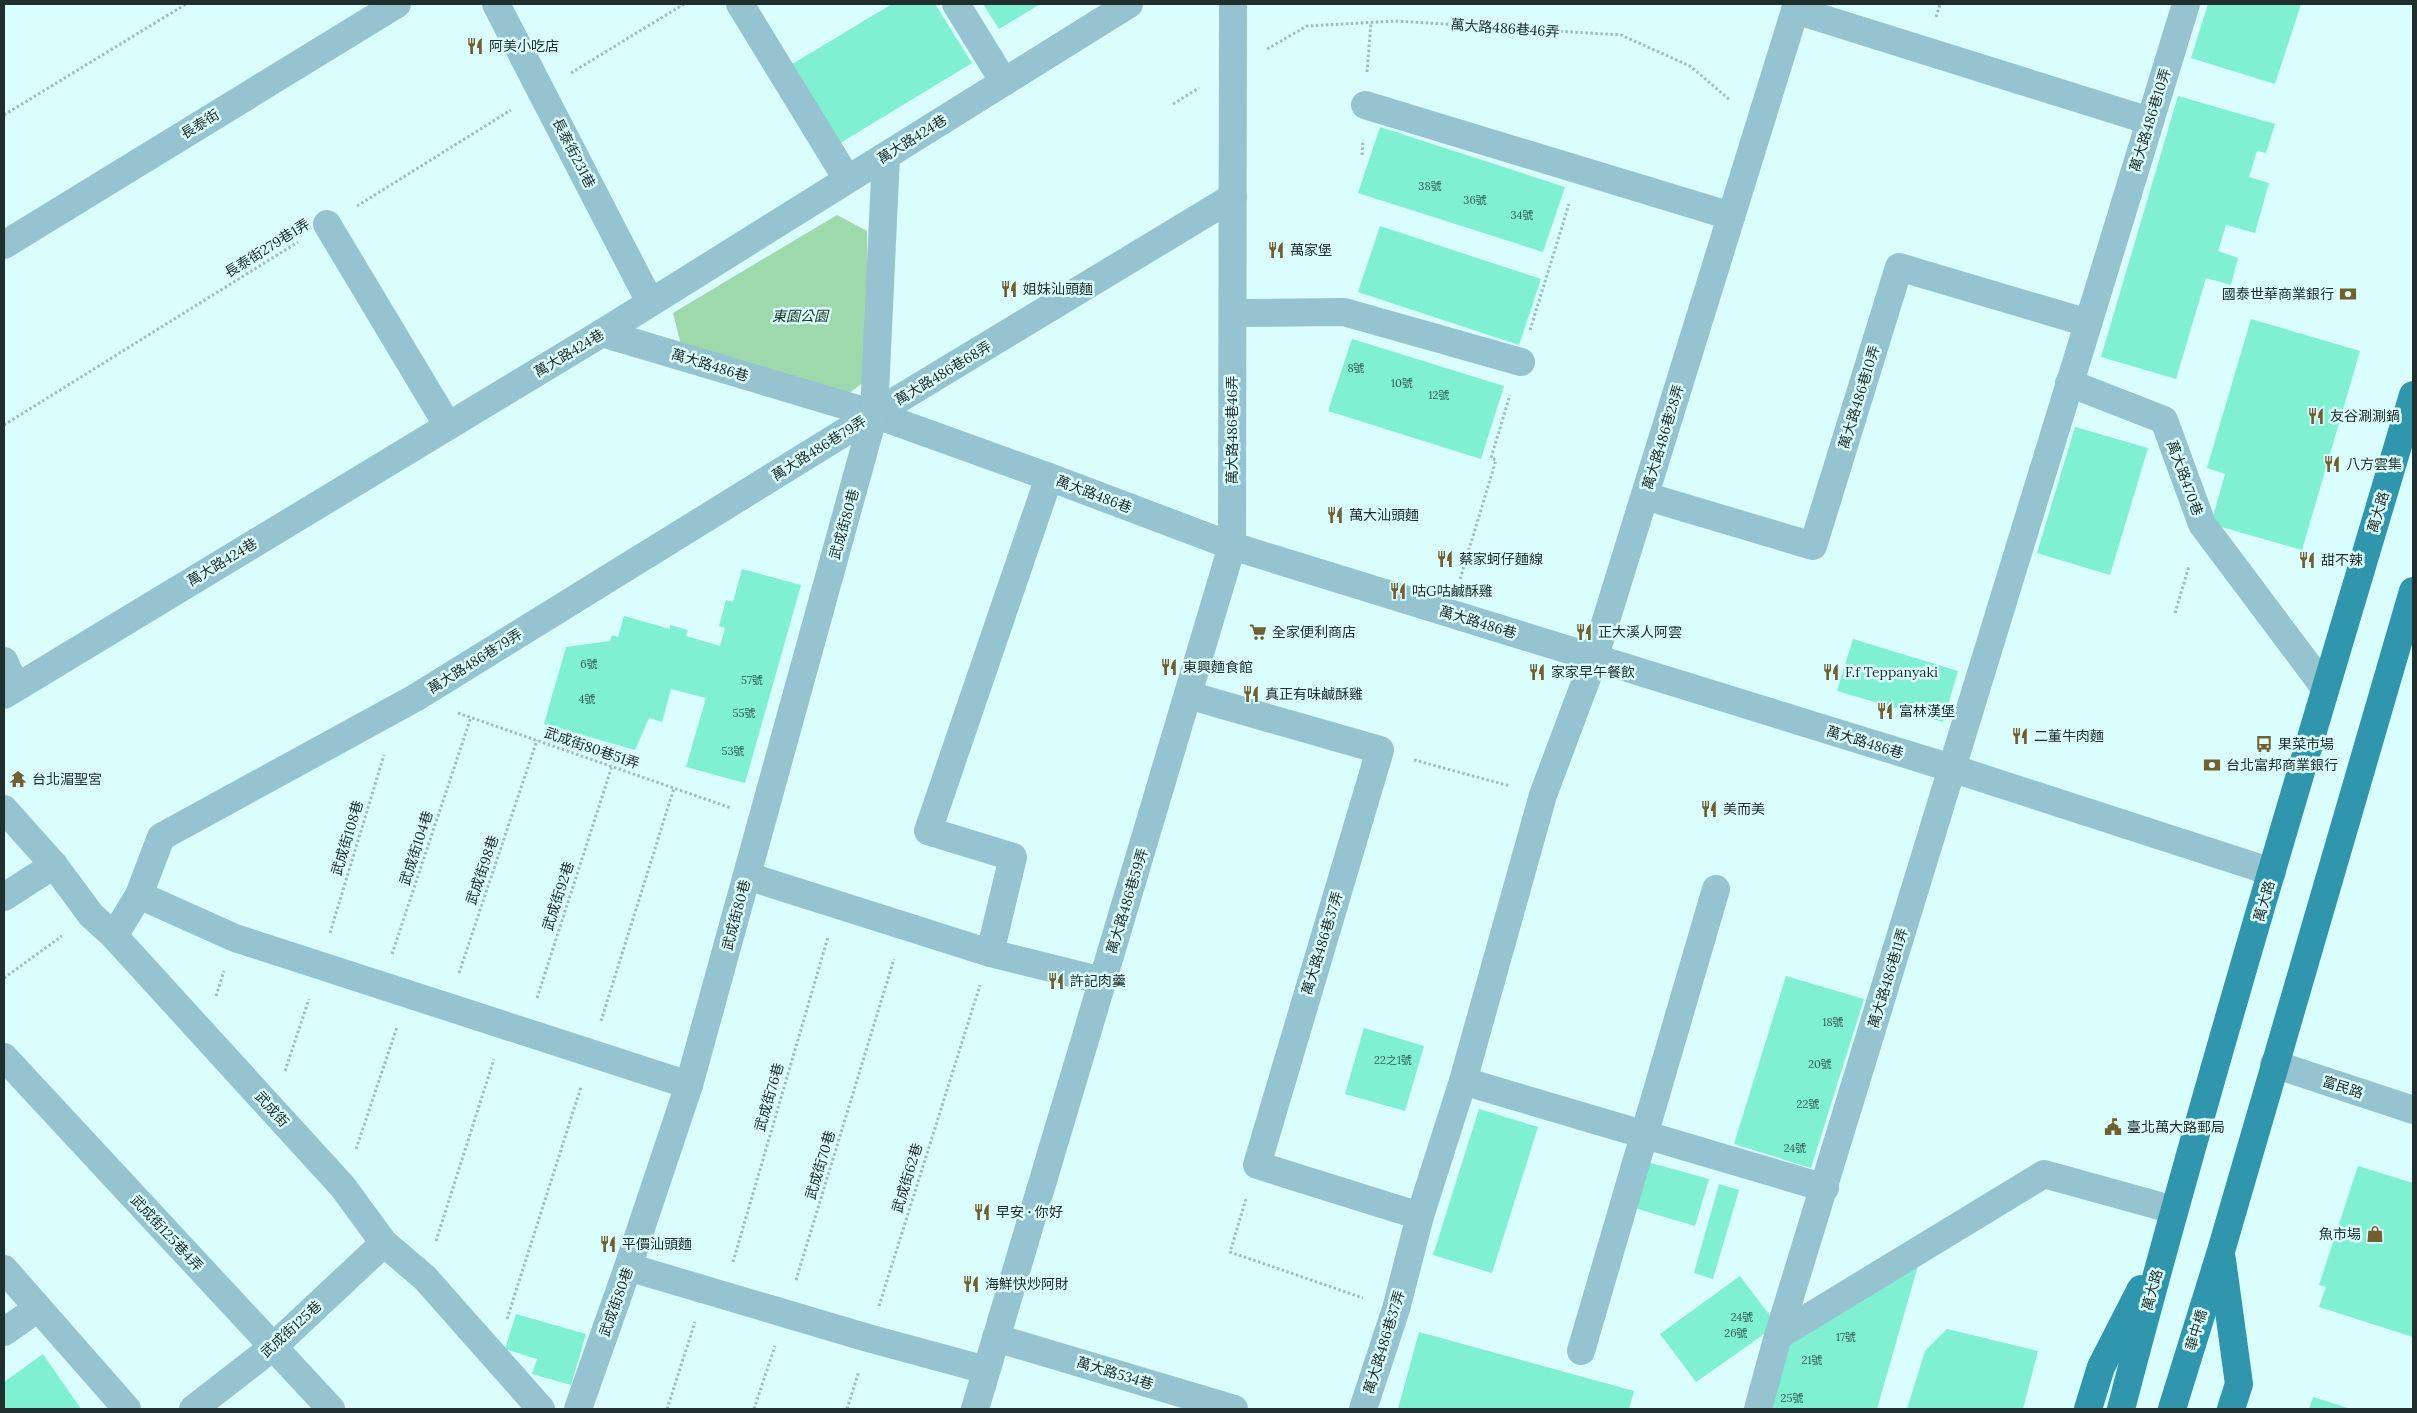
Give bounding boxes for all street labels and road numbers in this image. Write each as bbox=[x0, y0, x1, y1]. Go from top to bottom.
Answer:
street label: 萬大路486巷46弄 bbox=[1450, 15, 1560, 41]
street label: 萬大路486巷10弄 bbox=[2126, 66, 2174, 174]
street label: 長泰街 bbox=[177, 105, 223, 143]
street label: 萬大路424巷 bbox=[874, 111, 950, 167]
street label: 長泰街231巷 bbox=[549, 115, 599, 191]
street label: 長泰街279巷1弄 bbox=[221, 215, 313, 281]
street label: 萬大路424巷 bbox=[531, 325, 607, 381]
street label: 萬大路486巷68弄 bbox=[891, 337, 995, 409]
street label: 萬大路486巷10弄 bbox=[1835, 343, 1883, 451]
street label: 萬大路486巷 bbox=[669, 345, 751, 385]
street label: 萬大路486巷46弄 bbox=[1223, 375, 1241, 485]
street label: 萬大路486巷28弄 bbox=[1638, 382, 1688, 492]
street label: 萬大路486巷79弄 bbox=[768, 412, 870, 484]
street label: 萬大路470巷 bbox=[2163, 438, 2207, 518]
street label: 萬大路486巷 bbox=[1054, 471, 1134, 517]
street label: 武成街80巷 bbox=[825, 487, 863, 561]
street label: 萬大路 bbox=[2363, 489, 2393, 535]
street label: 萬大路424巷 bbox=[184, 534, 260, 590]
street label: 萬大路486巷 bbox=[1437, 602, 1519, 642]
street label: 萬大路486巷79弄 bbox=[424, 625, 526, 697]
street label: 萬大路486巷 bbox=[1824, 722, 1906, 762]
street label: 武成街80巷51弄 bbox=[542, 723, 642, 773]
street label: 武成街108巷 bbox=[327, 798, 367, 878]
street label: 武成街104巷 bbox=[395, 808, 437, 888]
street label: 武成街98巷 bbox=[462, 833, 502, 907]
street label: 萬大路486巷59弄 bbox=[1102, 846, 1152, 956]
street label: 武成街92巷 bbox=[538, 859, 578, 933]
street label: 武成街80巷 bbox=[718, 878, 754, 952]
street label: 萬大路 bbox=[2250, 878, 2278, 924]
street label: 萬大路486巷37弄 bbox=[1298, 889, 1346, 997]
street label: 萬大路486巷11弄 bbox=[1864, 926, 1912, 1030]
street label: 武成街76巷 bbox=[751, 1061, 787, 1133]
street label: 富民路 bbox=[2320, 1072, 2366, 1102]
street label: 武成街 bbox=[251, 1087, 293, 1131]
street label: 武成街70巷 bbox=[801, 1128, 839, 1202]
street label: 武成街62巷 bbox=[888, 1141, 926, 1215]
street label: 武成街125巷4弄 bbox=[127, 1191, 207, 1275]
street label: 武成街80巷 bbox=[595, 1265, 637, 1339]
street label: 萬大路 bbox=[2138, 1267, 2166, 1313]
street label: 萬大路486巷37弄 bbox=[1360, 1288, 1408, 1396]
street label: 武成街125巷 bbox=[257, 1297, 325, 1361]
street label: 華中橋 bbox=[2181, 1307, 2211, 1353]
street label: 萬大路534巷 bbox=[1075, 1353, 1155, 1393]

